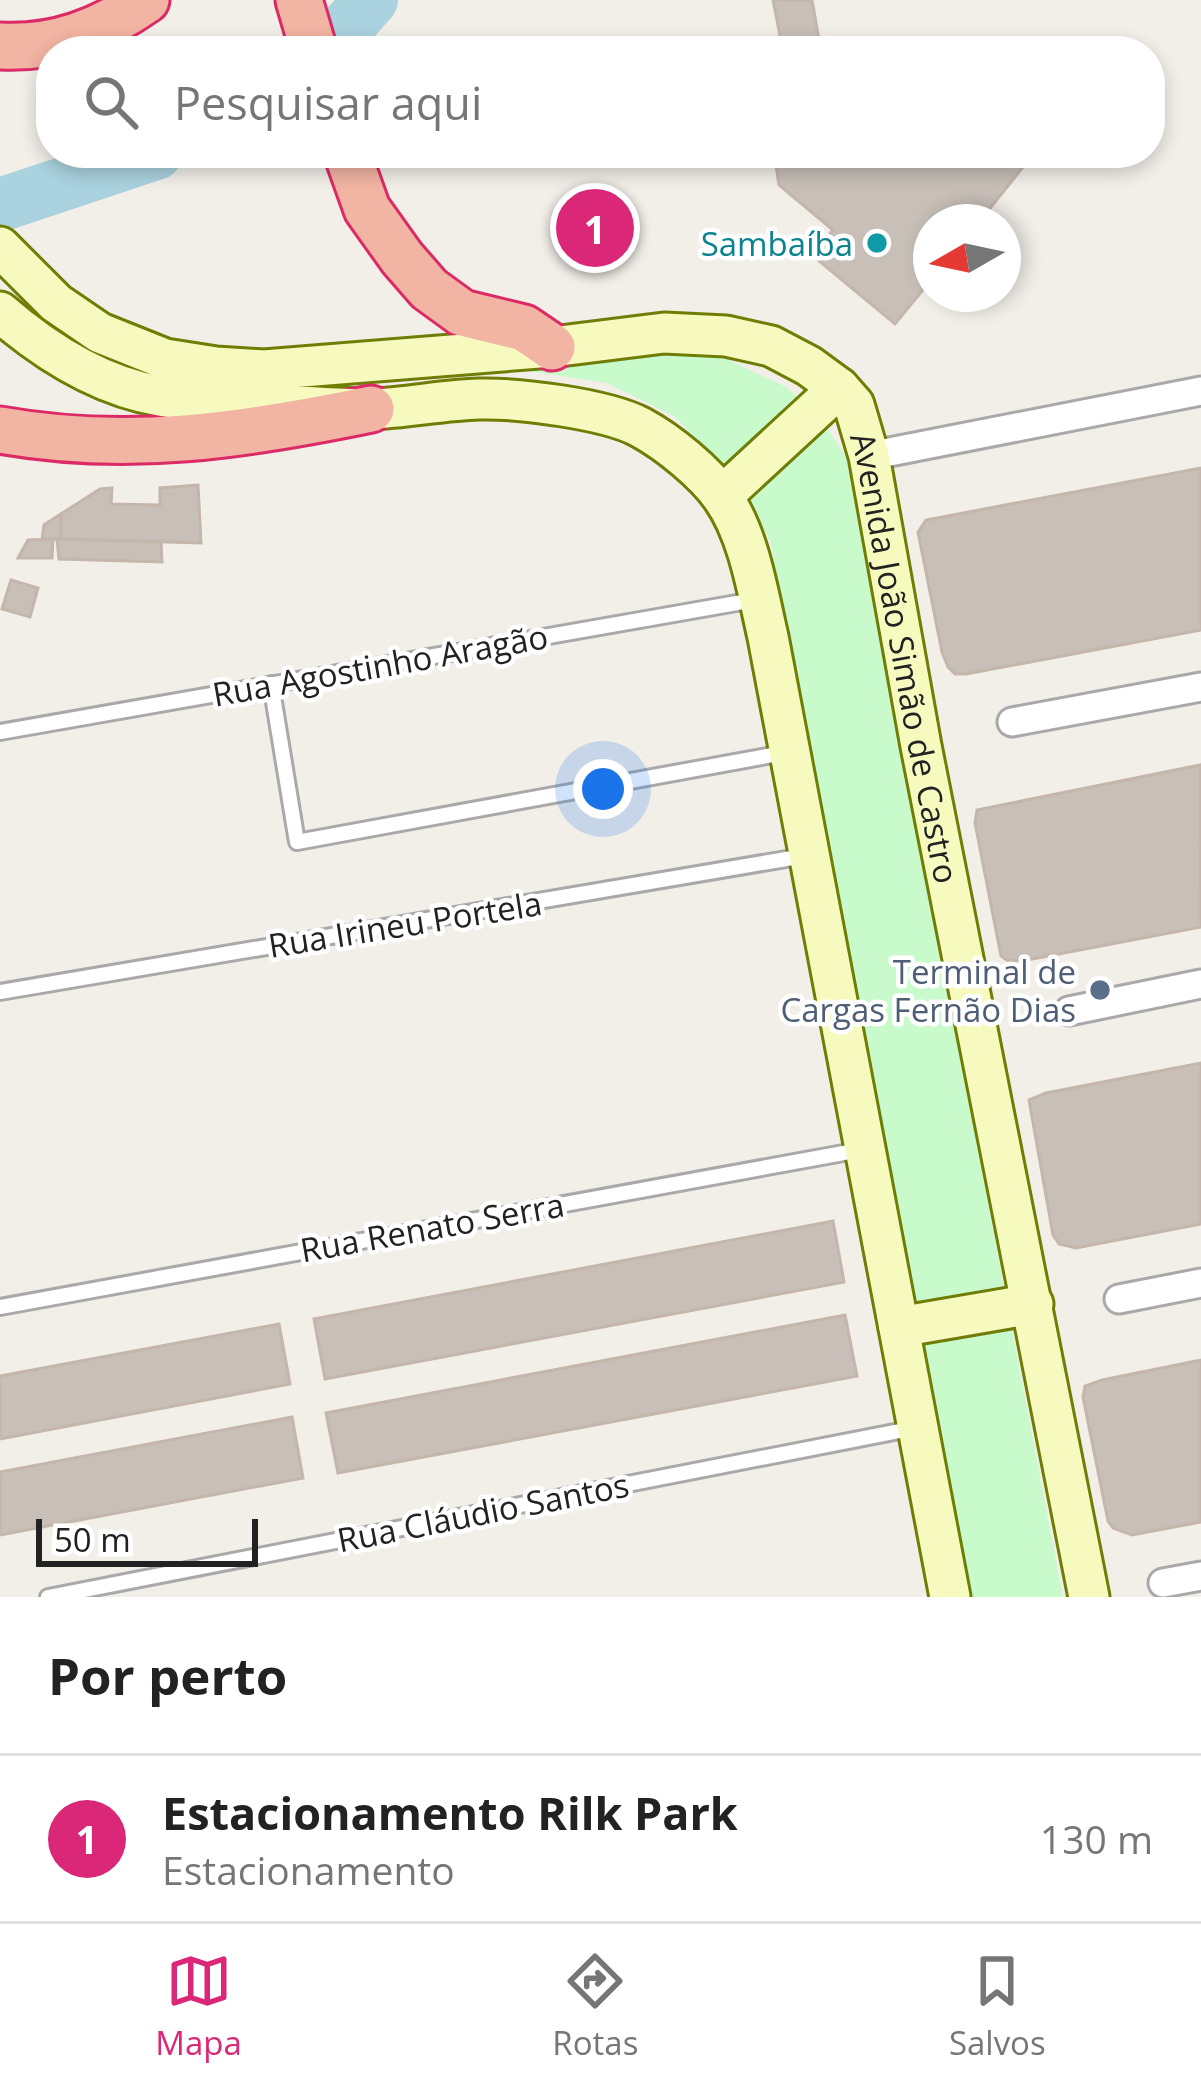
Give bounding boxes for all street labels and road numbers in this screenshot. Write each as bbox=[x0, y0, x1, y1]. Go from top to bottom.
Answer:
street label: Avenida João Simão de Castro bbox=[841, 426, 970, 887]
street label: Rua Agostinho Aragão bbox=[209, 613, 551, 717]
street label: Rua Irineu Portela bbox=[265, 880, 545, 968]
street label: Rua Renato Serra bbox=[297, 1182, 567, 1272]
street label: Rua Cláudio Santos bbox=[333, 1462, 633, 1562]

